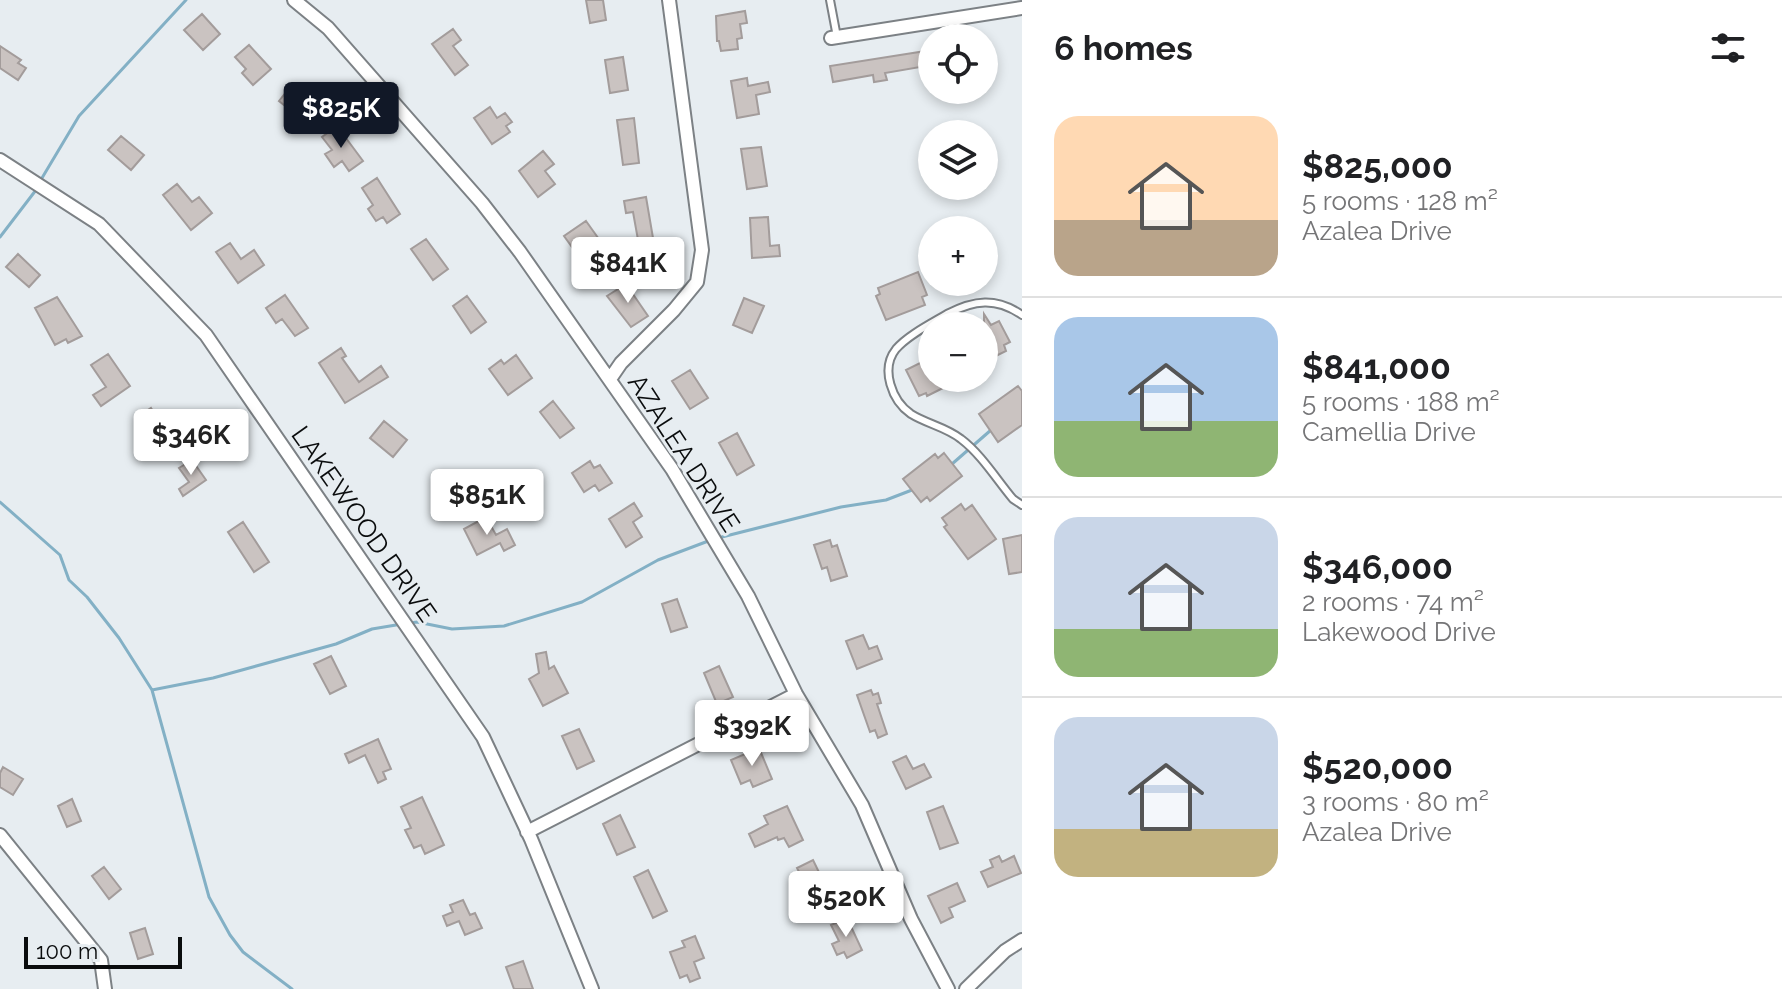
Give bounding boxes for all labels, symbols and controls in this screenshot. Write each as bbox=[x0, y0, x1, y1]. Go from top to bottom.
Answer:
map controls bbox=[918, 24, 998, 392]
button: locate bbox=[918, 24, 998, 104]
icon: filters bbox=[1706, 26, 1750, 70]
text: 6 homes bbox=[1054, 28, 1193, 68]
pin: $825K bbox=[285, 82, 397, 150]
text: $825K bbox=[302, 93, 380, 123]
button: layers bbox=[918, 120, 998, 200]
text: $825,000 bbox=[1302, 146, 1453, 186]
icon: home bbox=[1118, 148, 1214, 244]
text: 5 rooms · 128 m² bbox=[1302, 186, 1498, 216]
button: + bbox=[918, 216, 998, 296]
text: Azalea Drive bbox=[1302, 216, 1452, 246]
pin: $841K bbox=[572, 237, 684, 305]
text: $841K bbox=[589, 248, 667, 278]
button: − bbox=[918, 312, 998, 392]
text: $841,000 bbox=[1302, 347, 1451, 387]
icon: home bbox=[1118, 349, 1214, 445]
street label: AZALEA DRIVE bbox=[622, 369, 746, 537]
text: 5 rooms · 188 m² bbox=[1302, 387, 1500, 417]
pin: $346K bbox=[135, 409, 247, 477]
text: Camellia Drive bbox=[1302, 417, 1476, 447]
text: $346K bbox=[152, 420, 230, 450]
street label: LAKEWOOD DRIVE bbox=[285, 421, 443, 627]
pin: $851K bbox=[431, 469, 543, 537]
text: $851K bbox=[449, 480, 525, 510]
text: $346,000 bbox=[1302, 547, 1453, 587]
icon: home bbox=[1118, 549, 1214, 645]
text: 2 rooms · 74 m² bbox=[1302, 587, 1484, 617]
text: Lakewood Drive bbox=[1302, 617, 1496, 647]
pin: $392K bbox=[696, 700, 808, 768]
text: $392K bbox=[713, 711, 791, 741]
text: $520,000 bbox=[1302, 747, 1453, 787]
icon: home bbox=[1118, 749, 1214, 845]
text: 3 rooms · 80 m² bbox=[1302, 787, 1489, 817]
text: Azalea Drive bbox=[1302, 817, 1452, 847]
pin: $520K bbox=[790, 871, 902, 939]
text: $520K bbox=[807, 882, 885, 912]
scale bar bbox=[24, 933, 182, 969]
text: 100 m bbox=[36, 938, 98, 964]

